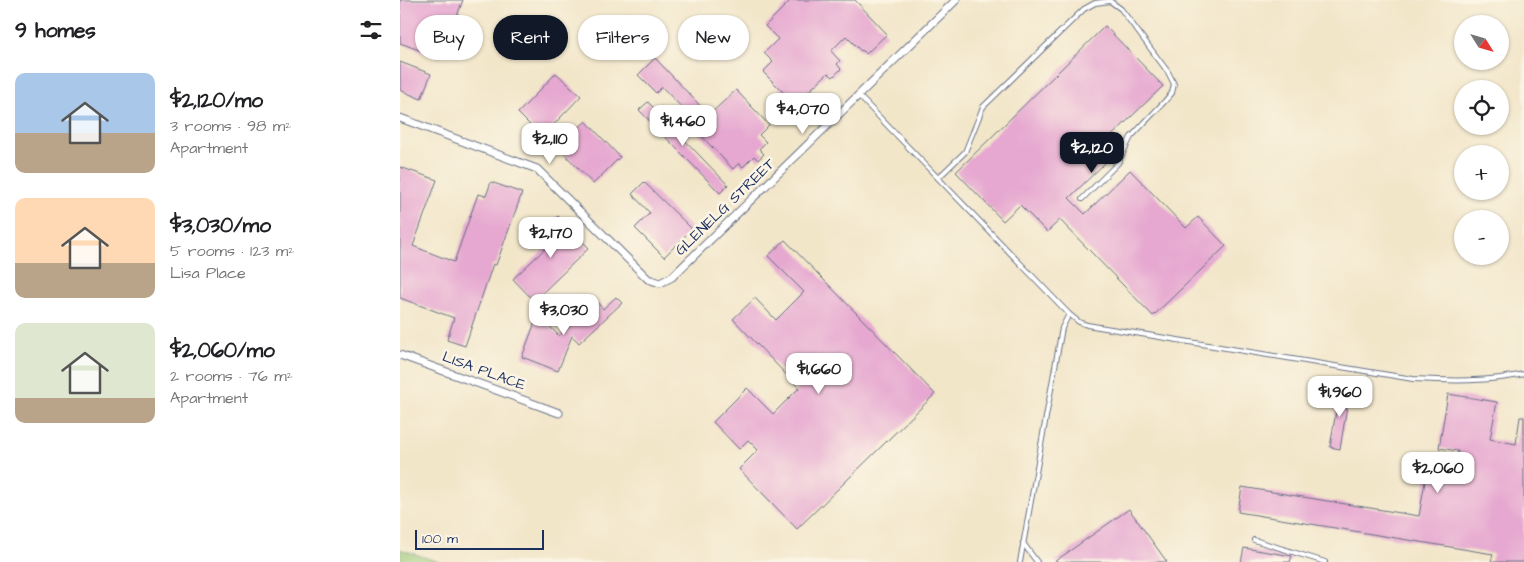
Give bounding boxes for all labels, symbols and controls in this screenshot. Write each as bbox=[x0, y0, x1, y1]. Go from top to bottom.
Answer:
chip: Buy bbox=[415, 15, 483, 60]
chip: Rent bbox=[493, 15, 568, 60]
chip: Filters bbox=[578, 15, 668, 60]
chip: New bbox=[678, 15, 749, 60]
north arrow bbox=[1454, 15, 1509, 70]
map controls bbox=[1454, 15, 1509, 265]
text: 9 homes bbox=[15, 16, 96, 45]
icon: filters bbox=[357, 16, 385, 44]
button: locate bbox=[1454, 80, 1509, 135]
text: $2,120/mo bbox=[170, 86, 263, 115]
pin: $4,070 bbox=[762, 92, 844, 135]
icon: home bbox=[55, 93, 115, 153]
text: $4,070 bbox=[777, 98, 829, 120]
pin: $1,460 bbox=[642, 104, 724, 147]
text: $1,460 bbox=[661, 110, 705, 132]
text: 3 rooms · 98 m² bbox=[170, 115, 291, 137]
pin: $2,110 bbox=[509, 122, 591, 165]
text: $2,110 bbox=[532, 128, 568, 150]
pin: $2,120 bbox=[1051, 132, 1133, 174]
text: Apartment bbox=[170, 137, 248, 159]
text: $2,120 bbox=[1071, 137, 1113, 159]
button: + bbox=[1454, 145, 1509, 200]
street label: GLENELG STREET bbox=[670, 153, 780, 260]
button: − bbox=[1454, 210, 1509, 265]
text: $3,030/mo bbox=[170, 211, 271, 240]
pin: $2,170 bbox=[510, 216, 592, 259]
icon: home bbox=[55, 218, 115, 278]
text: $2,170 bbox=[530, 222, 572, 244]
text: 5 rooms · 123 m² bbox=[170, 240, 294, 262]
text: Lisa Place bbox=[170, 262, 246, 284]
pin: $3,030 bbox=[523, 294, 605, 336]
text: $3,030 bbox=[540, 299, 588, 321]
text: $2,060/mo bbox=[170, 336, 275, 365]
icon: home bbox=[55, 343, 115, 403]
street label: LISA PLACE bbox=[440, 346, 529, 396]
pin: $1,660 bbox=[778, 352, 860, 395]
text: $1,660 bbox=[797, 358, 841, 380]
text: 2 rooms · 76 m² bbox=[170, 365, 293, 387]
pin: $1,960 bbox=[1299, 376, 1381, 418]
text: $1,960 bbox=[1318, 381, 1362, 403]
text: Apartment bbox=[170, 387, 248, 409]
pin: $2,060 bbox=[1397, 452, 1479, 494]
text: $2,060 bbox=[1412, 457, 1464, 479]
scale bar bbox=[415, 527, 544, 550]
text: 100 m bbox=[422, 529, 458, 549]

